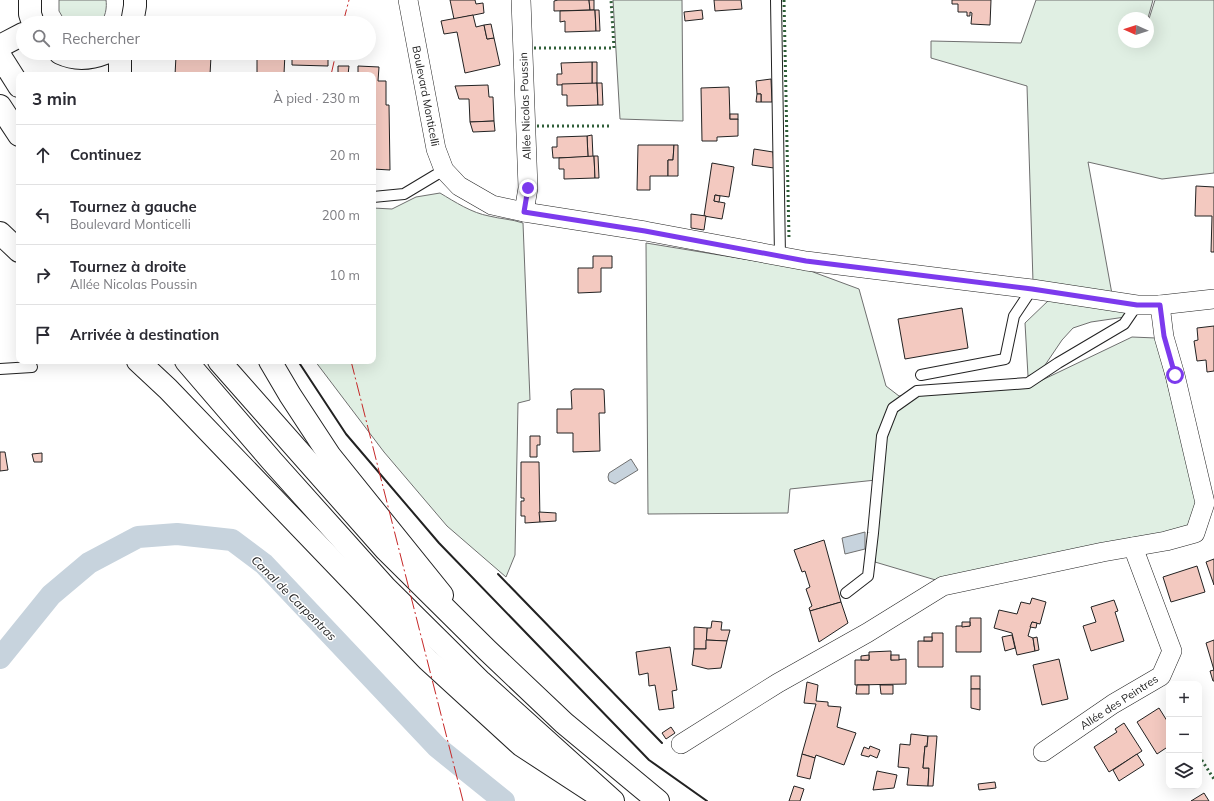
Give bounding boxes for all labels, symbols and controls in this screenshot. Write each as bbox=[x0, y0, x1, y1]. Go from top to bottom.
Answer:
north arrow bbox=[1118, 12, 1154, 48]
search box bbox=[16, 16, 376, 60]
icon: search bbox=[30, 27, 52, 49]
text: Rechercher bbox=[62, 29, 140, 48]
street label: Boulevard Monticelli bbox=[409, 45, 443, 147]
street label: Allée Nicolas Poussin bbox=[516, 52, 534, 160]
text: 3 min bbox=[32, 88, 77, 109]
text: À pied · 230 m bbox=[273, 90, 360, 106]
icon: ahead bbox=[32, 144, 54, 166]
text: Continuez bbox=[70, 145, 141, 164]
text: 20 m bbox=[330, 147, 360, 163]
route end bbox=[519, 179, 537, 197]
text: Tournez à gauche bbox=[70, 197, 197, 216]
icon: left bbox=[32, 204, 54, 226]
text: 200 m bbox=[322, 207, 360, 223]
text: Boulevard Monticelli bbox=[70, 216, 191, 232]
text: Tournez à droite bbox=[70, 257, 186, 276]
icon: right bbox=[32, 264, 54, 286]
text: 10 m bbox=[330, 267, 360, 283]
text: Allée Nicolas Poussin bbox=[70, 276, 197, 292]
icon: arrive bbox=[32, 324, 54, 346]
text: Arrivée à destination bbox=[70, 325, 219, 344]
route start bbox=[1166, 366, 1184, 384]
water label: Canal de Carpentras bbox=[248, 552, 340, 644]
street label: Allée des Peintres bbox=[1077, 672, 1161, 732]
map controls bbox=[1166, 681, 1202, 789]
button: + bbox=[1166, 681, 1202, 717]
button: − bbox=[1166, 717, 1202, 753]
button: layers bbox=[1166, 753, 1202, 789]

